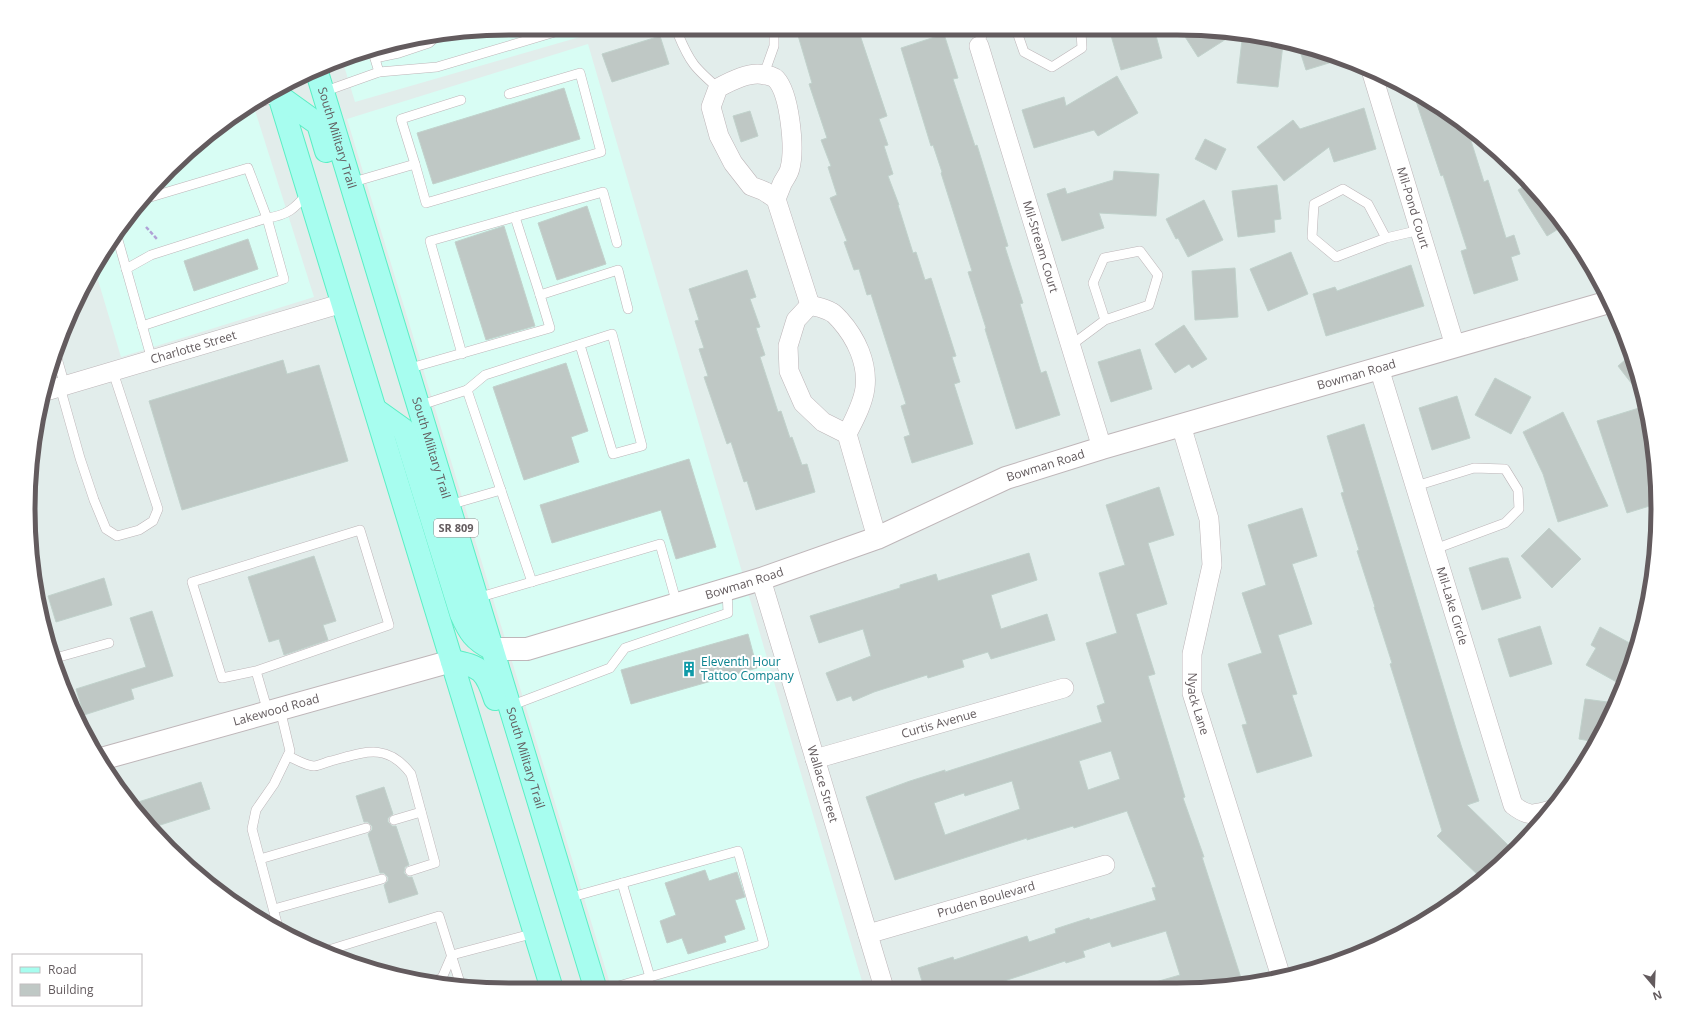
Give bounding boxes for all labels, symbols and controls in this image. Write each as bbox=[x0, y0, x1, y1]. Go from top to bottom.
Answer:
street label: South Military Trail bbox=[314, 85, 361, 190]
street label: Mil-Pond Court bbox=[1393, 165, 1434, 250]
street label: Mil-Stream Court bbox=[1019, 199, 1063, 295]
street label: Charlotte Street bbox=[148, 326, 238, 368]
street label: Bowman Road bbox=[1315, 355, 1398, 394]
street label: South Military Trail bbox=[408, 395, 455, 500]
street label: Bowman Road bbox=[1004, 445, 1087, 485]
road number: SR 809 bbox=[434, 519, 478, 537]
street label: Bowman Road bbox=[703, 563, 786, 603]
street label: Mil-Lake Circle bbox=[1432, 565, 1473, 647]
place label: Eleventh Hour Tattoo Company bbox=[701, 653, 795, 684]
building icon: Eleventh Hour Tattoo Company bbox=[680, 660, 698, 678]
street label: Nyack Lane bbox=[1184, 673, 1214, 737]
street label: Lakewood Road bbox=[231, 689, 321, 730]
street label: Curtis Avenue bbox=[899, 704, 979, 742]
street label: South Military Trail bbox=[502, 705, 549, 810]
street label: Wallace Street bbox=[803, 743, 843, 824]
street label: Pruden Boulevard bbox=[935, 877, 1037, 921]
legend bbox=[12, 954, 142, 1006]
text: Road bbox=[48, 961, 77, 978]
north arrow bbox=[1634, 966, 1674, 1006]
text: Building bbox=[48, 981, 94, 998]
text: N bbox=[1651, 987, 1664, 1004]

